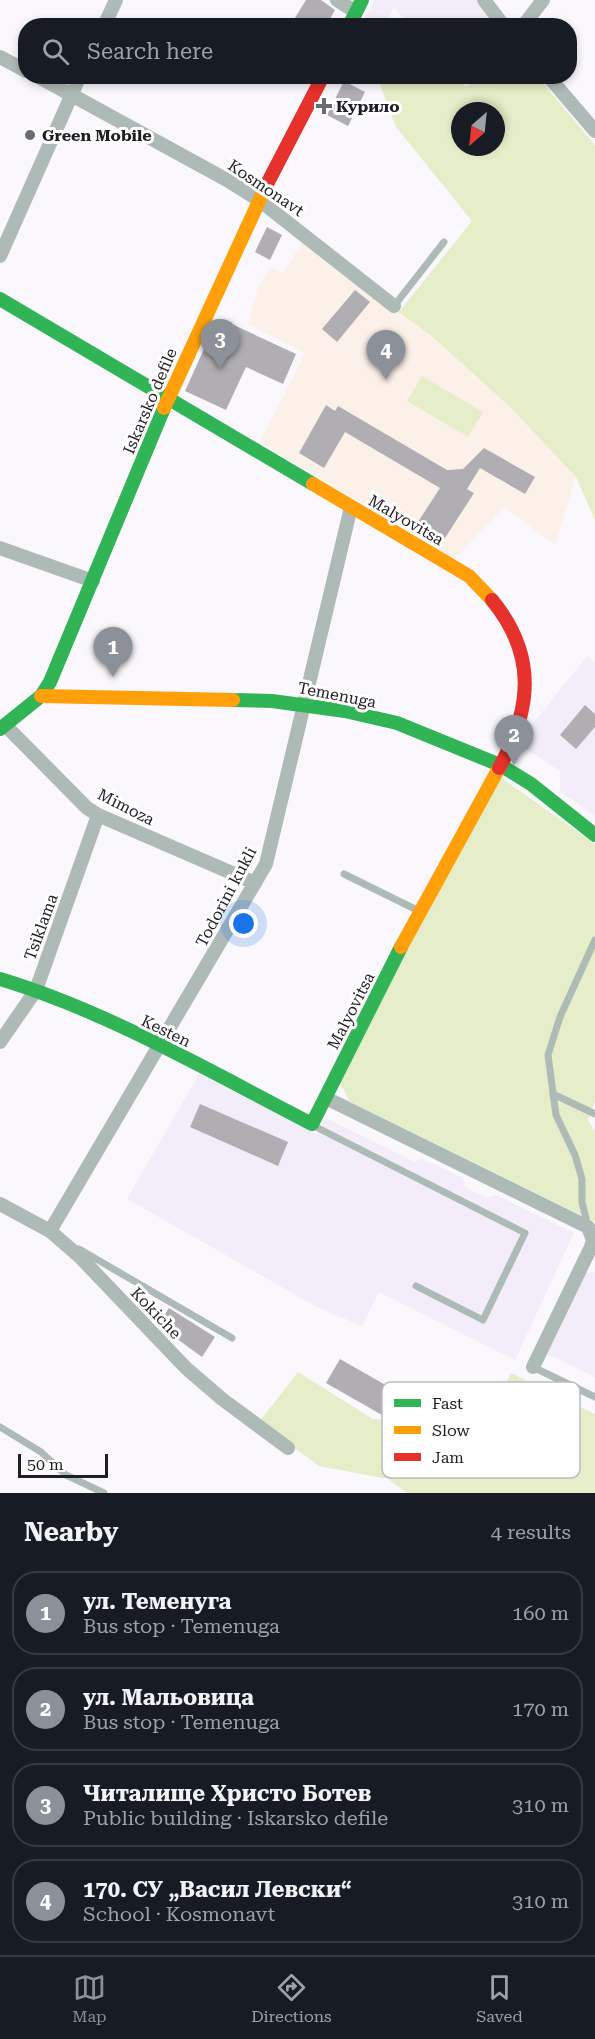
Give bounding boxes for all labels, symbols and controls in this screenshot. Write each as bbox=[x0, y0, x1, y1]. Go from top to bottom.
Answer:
search box bbox=[18, 18, 577, 84]
icon: search bbox=[39, 35, 72, 68]
text: Search here bbox=[87, 39, 213, 64]
place label: Курило bbox=[336, 97, 400, 116]
marker: Курило bbox=[317, 99, 331, 113]
north arrow bbox=[451, 102, 505, 156]
place label: Green Mobile bbox=[42, 126, 152, 145]
marker: Green Mobile bbox=[23, 128, 37, 142]
street label: Kosmonavt bbox=[224, 156, 308, 220]
pin: 3 bbox=[200, 320, 240, 369]
pin: 4 bbox=[366, 330, 406, 380]
street label: Iskarsko defile bbox=[119, 345, 181, 457]
street label: Malyovitsa bbox=[365, 491, 447, 549]
pin: 1 bbox=[94, 628, 132, 677]
street label: Temenuga bbox=[296, 678, 378, 712]
pin: 2 bbox=[494, 716, 534, 765]
street label: Mimoza bbox=[95, 785, 158, 829]
street label: Todorini kukli bbox=[192, 844, 260, 950]
street label: Tsiklama bbox=[20, 891, 62, 963]
your location bbox=[229, 909, 258, 938]
street label: Malyovitsa bbox=[323, 969, 379, 1053]
street label: Kesten bbox=[138, 1011, 194, 1051]
street label: Kokiche bbox=[127, 1283, 185, 1343]
legend bbox=[382, 1382, 580, 1478]
text: Fast bbox=[432, 1394, 463, 1413]
text: Slow bbox=[432, 1421, 470, 1440]
text: Jam bbox=[432, 1448, 464, 1467]
scale bar bbox=[18, 1451, 108, 1478]
text: 50 m bbox=[27, 1455, 64, 1474]
text: Nearby bbox=[24, 1517, 118, 1547]
text: 4 results bbox=[491, 1520, 571, 1544]
text: ул. Теменуга bbox=[83, 1589, 231, 1614]
text: 1 bbox=[40, 1601, 51, 1625]
text: 160 m bbox=[512, 1601, 569, 1625]
text: Bus stop · Temenuga bbox=[83, 1614, 280, 1638]
text: ул. Мальовица bbox=[83, 1685, 254, 1710]
text: 2 bbox=[40, 1697, 51, 1721]
text: 170 m bbox=[512, 1697, 569, 1721]
text: Bus stop · Temenuga bbox=[83, 1710, 280, 1734]
text: Читалище Христо Ботев bbox=[83, 1781, 371, 1806]
text: 3 bbox=[40, 1793, 51, 1817]
text: 310 m bbox=[512, 1793, 569, 1817]
text: Public building · Iskarsko defile bbox=[83, 1806, 388, 1830]
text: 170. СУ „Васил Левски“ bbox=[83, 1877, 351, 1902]
text: 4 bbox=[40, 1889, 51, 1913]
text: 310 m bbox=[512, 1889, 569, 1913]
text: School · Kosmonavt bbox=[83, 1902, 275, 1926]
tab: Map bbox=[72, 1971, 107, 2026]
tab: Directions bbox=[251, 1971, 332, 2026]
tab: Saved bbox=[476, 1971, 523, 2026]

